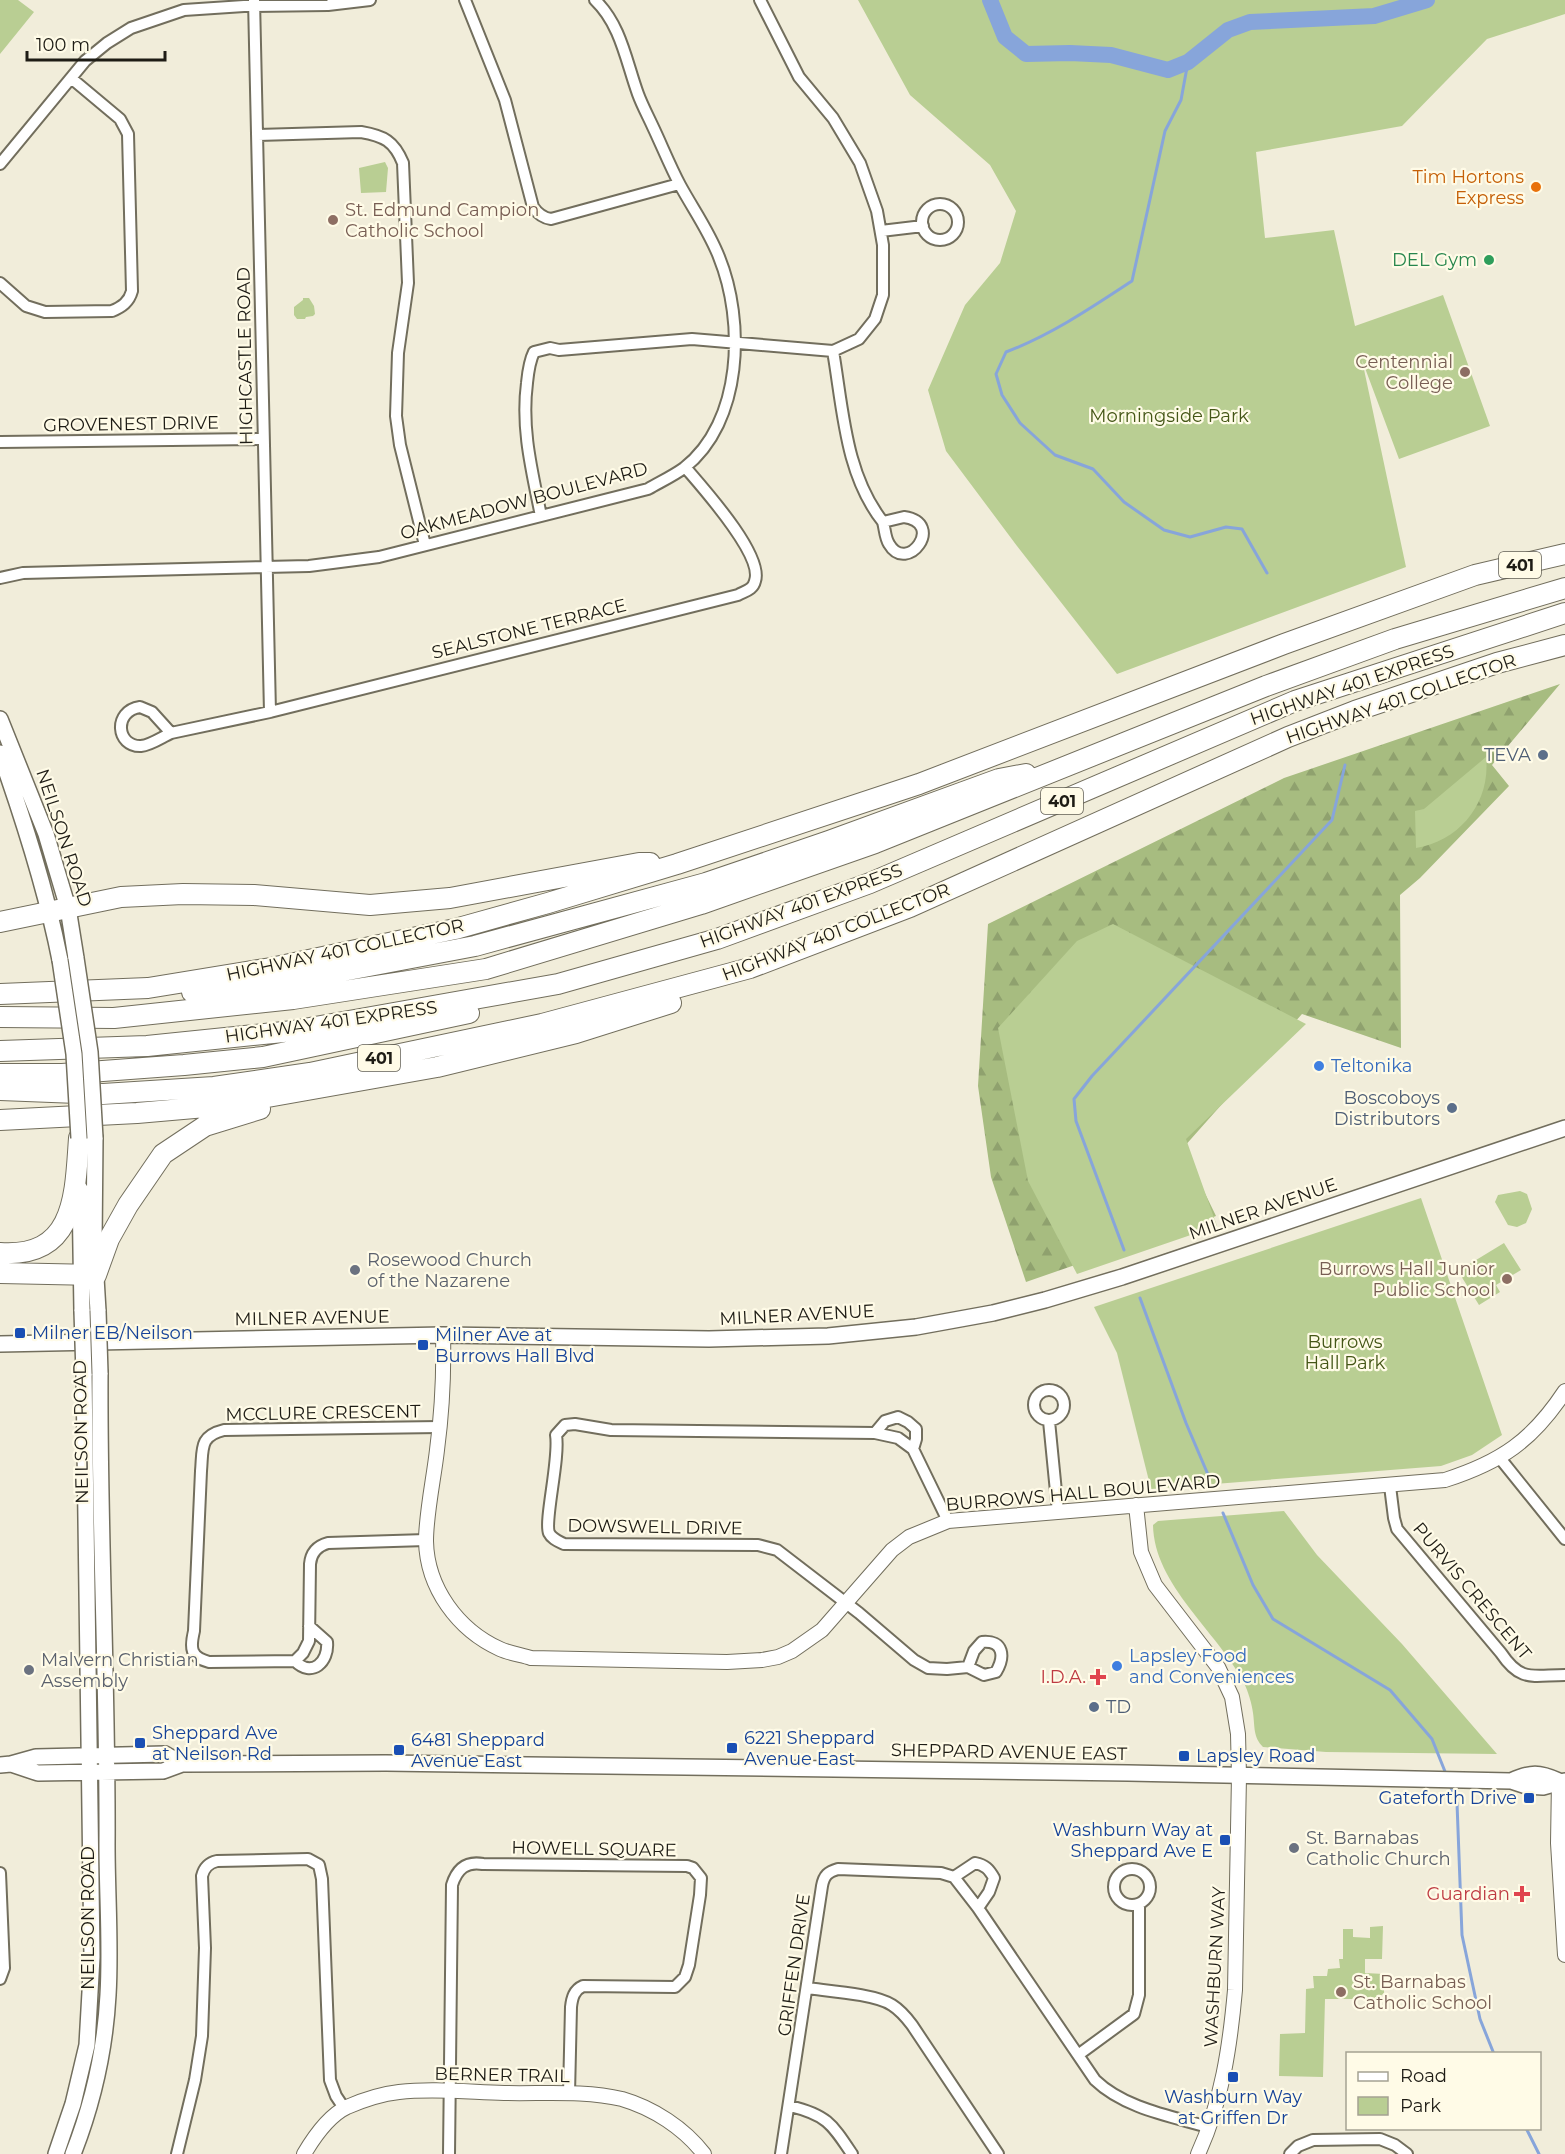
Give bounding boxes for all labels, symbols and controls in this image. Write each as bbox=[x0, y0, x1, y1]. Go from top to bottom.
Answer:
scale bar bbox=[27, 24, 165, 62]
text: 100 m bbox=[36, 34, 90, 56]
place label: Tim Hortons Express bbox=[1412, 166, 1524, 209]
marker: Tim Hortons Express bbox=[1529, 180, 1543, 194]
place label: St. Edmund Campion Catholic School bbox=[345, 199, 539, 242]
marker: St. Edmund Campion Catholic School bbox=[326, 213, 340, 227]
place label: DEL Gym bbox=[1392, 249, 1477, 271]
marker: DEL Gym bbox=[1482, 253, 1496, 267]
street label: HIGHCASTLE ROAD bbox=[232, 267, 258, 445]
place label: Centennial College bbox=[1355, 351, 1453, 394]
marker: Centennial College bbox=[1458, 365, 1472, 379]
park label: Morningside Park bbox=[1089, 405, 1249, 427]
street label: GROVENEST DRIVE bbox=[43, 411, 219, 437]
street label: OAKMEADOW BOULEVARD bbox=[398, 457, 650, 545]
road number: 401 bbox=[1499, 552, 1541, 578]
street label: SEALSTONE TERRACE bbox=[429, 594, 629, 664]
street label: HIGHWAY 401 EXPRESS bbox=[1247, 640, 1457, 730]
street label: HIGHWAY 401 COLLECTOR bbox=[1283, 649, 1519, 749]
place label: TEVA bbox=[1484, 744, 1531, 766]
marker: TEVA bbox=[1536, 748, 1550, 762]
street label: NEILSON ROAD bbox=[31, 766, 97, 910]
road number: 401 bbox=[1041, 788, 1083, 814]
street label: HIGHWAY 401 EXPRESS bbox=[697, 859, 905, 953]
street label: HIGHWAY 401 COLLECTOR bbox=[719, 878, 953, 986]
street label: HIGHWAY 401 COLLECTOR bbox=[224, 914, 466, 986]
street label: HIGHWAY 401 EXPRESS bbox=[223, 996, 439, 1048]
road number: 401 bbox=[358, 1045, 400, 1071]
place label: Teltonika bbox=[1331, 1055, 1412, 1077]
marker: Teltonika bbox=[1312, 1059, 1326, 1073]
place label: Boscoboys Distributors bbox=[1334, 1087, 1440, 1130]
marker: Boscoboys Distributors bbox=[1445, 1101, 1459, 1115]
street label: MILNER AVENUE bbox=[1186, 1173, 1340, 1245]
place label: Rosewood Church of the Nazarene bbox=[367, 1249, 532, 1292]
place label: Burrows Hall Junior Public School bbox=[1319, 1258, 1495, 1301]
marker: Rosewood Church of the Nazarene bbox=[348, 1263, 362, 1277]
marker: Burrows Hall Junior Public School bbox=[1500, 1272, 1514, 1286]
street label: MILNER AVENUE bbox=[719, 1300, 875, 1330]
street label: MILNER AVENUE bbox=[234, 1306, 390, 1330]
place label: Milner EB/Neilson bbox=[32, 1322, 193, 1344]
place label: Milner Ave at Burrows Hall Blvd bbox=[435, 1324, 595, 1367]
marker: Milner EB/Neilson bbox=[13, 1326, 27, 1340]
park label: Burrows Hall Park bbox=[1305, 1331, 1386, 1374]
marker: Milner Ave at Burrows Hall Blvd bbox=[416, 1338, 430, 1352]
street label: NEILSON ROAD bbox=[69, 1360, 93, 1504]
street label: MCCLURE CRESCENT bbox=[225, 1400, 421, 1426]
street label: BURROWS HALL BOULEVARD bbox=[945, 1470, 1221, 1516]
street label: DOWSWELL DRIVE bbox=[567, 1514, 743, 1540]
street label: PURVIS CRESCENT bbox=[1408, 1518, 1536, 1665]
place label: Lapsley Food and Conveniences bbox=[1129, 1645, 1295, 1688]
place label: Malvern Christian Assembly bbox=[41, 1649, 199, 1692]
marker: Lapsley Food and Conveniences bbox=[1110, 1659, 1124, 1673]
marker: Malvern Christian Assembly bbox=[22, 1663, 36, 1677]
place label: I.D.A. bbox=[1040, 1666, 1086, 1688]
marker: I.D.A. bbox=[1091, 1670, 1105, 1684]
place label: TD bbox=[1106, 1696, 1131, 1718]
marker: TD bbox=[1087, 1700, 1101, 1714]
place label: Sheppard Ave at Neilson Rd bbox=[152, 1722, 278, 1765]
place label: 6221 Sheppard Avenue East bbox=[744, 1727, 875, 1770]
place label: 6481 Sheppard Avenue East bbox=[411, 1729, 545, 1772]
marker: Sheppard Ave at Neilson Rd bbox=[133, 1736, 147, 1750]
street label: SHEPPARD AVENUE EAST bbox=[891, 1739, 1128, 1765]
marker: 6221 Sheppard Avenue East bbox=[725, 1741, 739, 1755]
marker: 6481 Sheppard Avenue East bbox=[392, 1743, 406, 1757]
place label: Lapsley Road bbox=[1196, 1745, 1315, 1767]
marker: Lapsley Road bbox=[1177, 1749, 1191, 1763]
place label: Gateforth Drive bbox=[1379, 1787, 1517, 1809]
marker: Gateforth Drive bbox=[1522, 1791, 1536, 1805]
place label: Washburn Way at Sheppard Ave E bbox=[1052, 1819, 1213, 1862]
place label: St. Barnabas Catholic Church bbox=[1306, 1827, 1451, 1870]
marker: Washburn Way at Sheppard Ave E bbox=[1218, 1833, 1232, 1847]
street label: HOWELL SQUARE bbox=[511, 1837, 677, 1861]
marker: St. Barnabas Catholic Church bbox=[1287, 1841, 1301, 1855]
street label: NEILSON ROAD bbox=[77, 1846, 99, 1990]
place label: Guardian bbox=[1427, 1883, 1510, 1905]
street label: WASHBURN WAY bbox=[1200, 1885, 1230, 2048]
marker: Guardian bbox=[1515, 1887, 1529, 1901]
street label: GRIFFEN DRIVE bbox=[773, 1892, 815, 2038]
place label: St. Barnabas Catholic School bbox=[1353, 1971, 1492, 2014]
marker: St. Barnabas Catholic School bbox=[1334, 1985, 1348, 1999]
legend bbox=[1346, 2052, 1541, 2130]
street label: BERNER TRAIL bbox=[434, 2063, 570, 2087]
text: Road bbox=[1400, 2065, 1447, 2087]
marker: Washburn Way at Griffen Dr bbox=[1226, 2070, 1240, 2084]
place label: Washburn Way at Griffen Dr bbox=[1164, 2086, 1302, 2129]
text: Park bbox=[1400, 2095, 1441, 2117]

